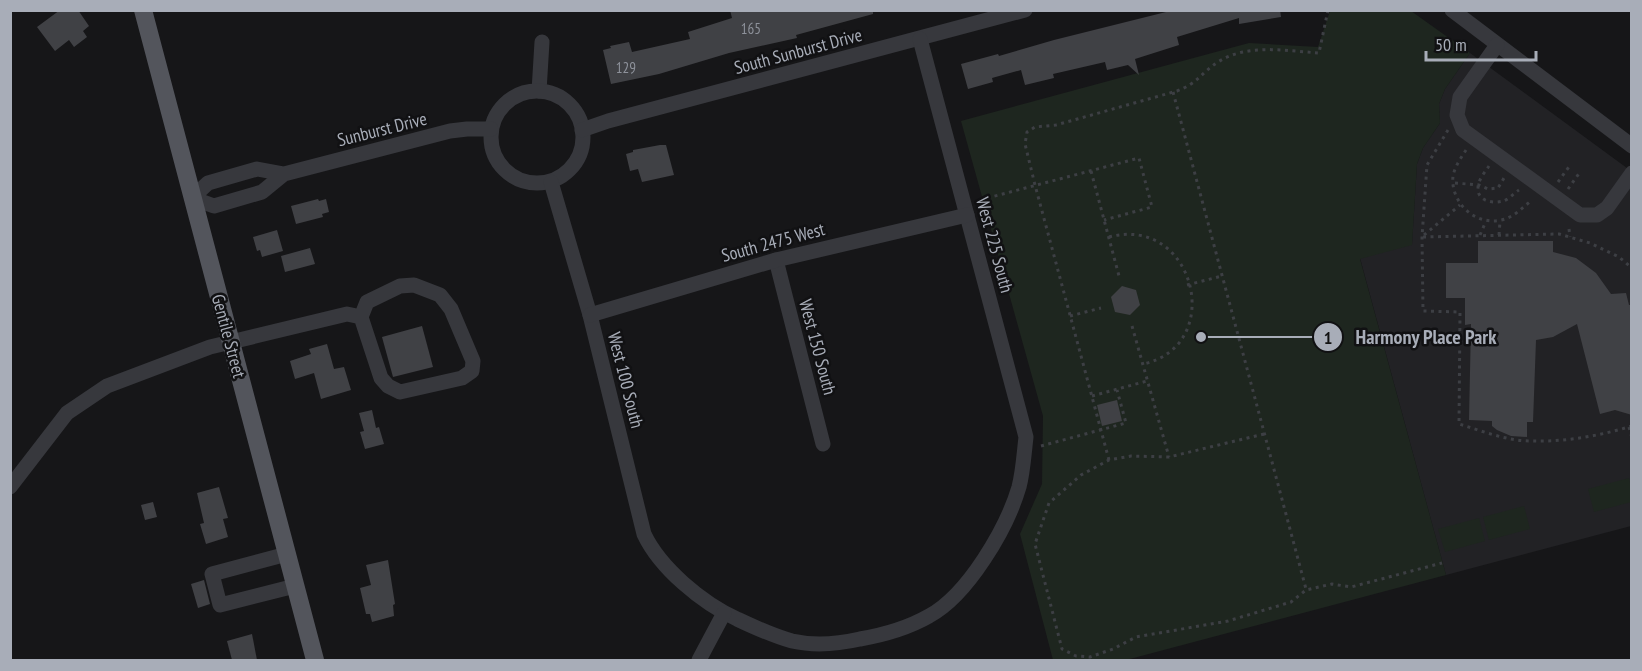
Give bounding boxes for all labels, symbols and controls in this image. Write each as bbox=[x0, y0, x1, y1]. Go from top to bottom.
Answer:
house number: 165 bbox=[741, 19, 761, 38]
street label: South Sunburst Drive bbox=[732, 23, 864, 79]
scale bar bbox=[1426, 24, 1536, 62]
text: 50 m bbox=[1435, 33, 1467, 56]
house number: 129 bbox=[616, 58, 636, 77]
street label: Sunburst Drive bbox=[335, 107, 429, 151]
street label: West 225 South bbox=[971, 195, 1019, 295]
street label: South 2475 West bbox=[719, 217, 827, 267]
street label: Gentile Street bbox=[207, 292, 251, 380]
street label: West 150 South bbox=[794, 297, 842, 397]
callout: Harmony Place Park bbox=[1313, 318, 1509, 356]
text: Harmony Place Park bbox=[1356, 324, 1497, 350]
text: 1 bbox=[1324, 326, 1332, 349]
street label: West 100 South bbox=[603, 330, 649, 430]

